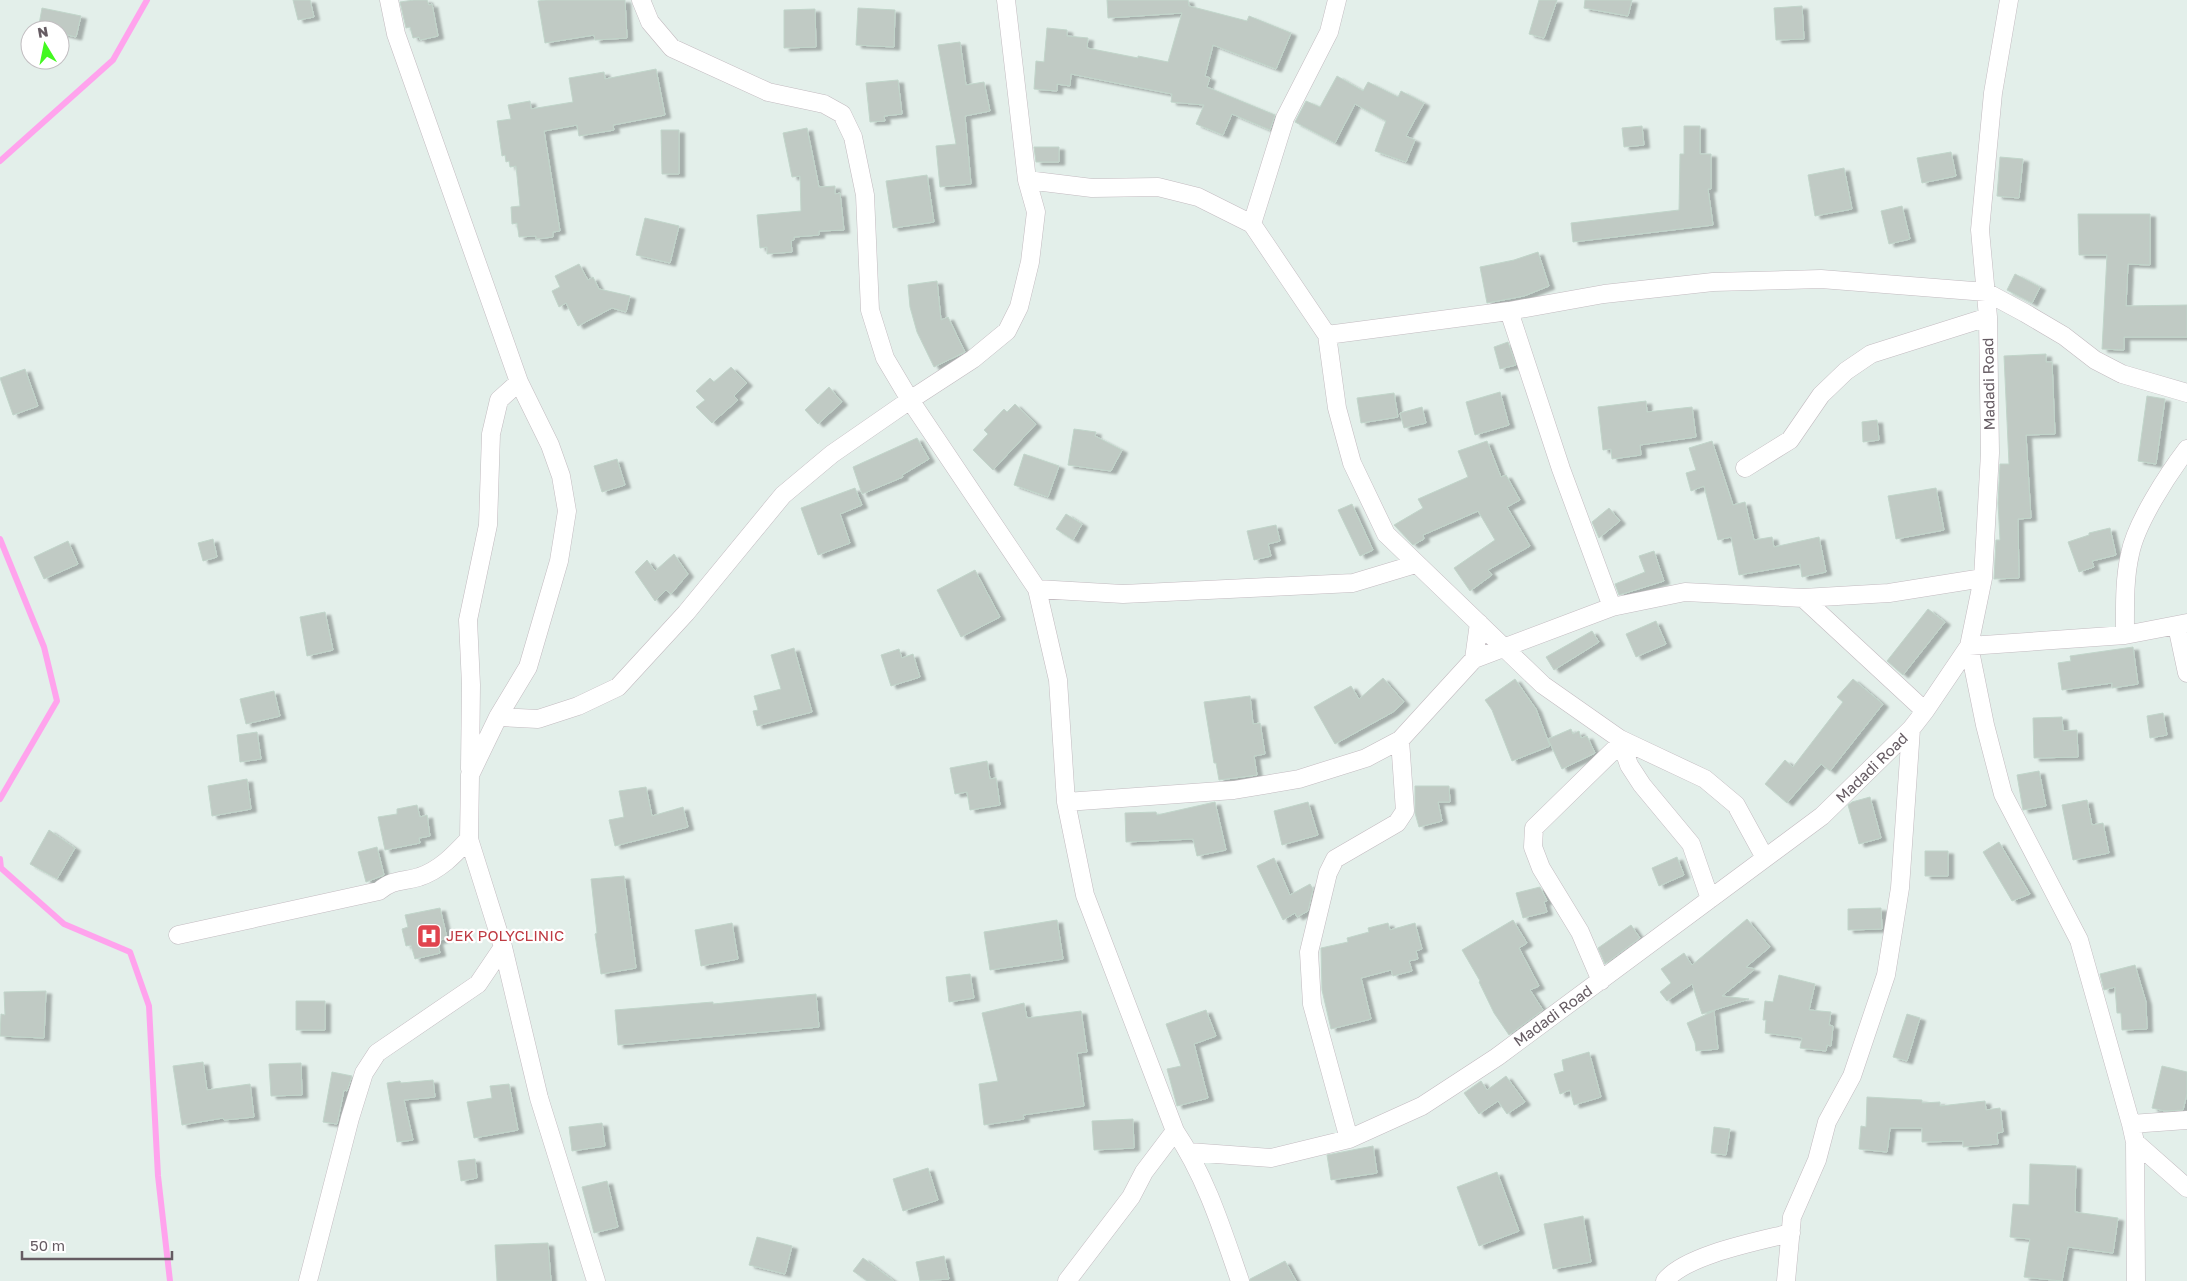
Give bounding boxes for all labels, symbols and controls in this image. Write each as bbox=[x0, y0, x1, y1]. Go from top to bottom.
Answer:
north arrow bbox=[20, 20, 70, 70]
text: N bbox=[36, 22, 49, 41]
street label: Madadi Road bbox=[1978, 337, 1998, 431]
street label: Madadi Road bbox=[1832, 729, 1911, 806]
hospital icon: JEK POLYCLINIC bbox=[416, 923, 442, 949]
place label: JEK POLYCLINIC bbox=[446, 926, 564, 944]
street label: Madadi Road bbox=[1510, 981, 1595, 1050]
scale bar bbox=[22, 1228, 172, 1260]
text: 50 m bbox=[30, 1236, 65, 1254]

